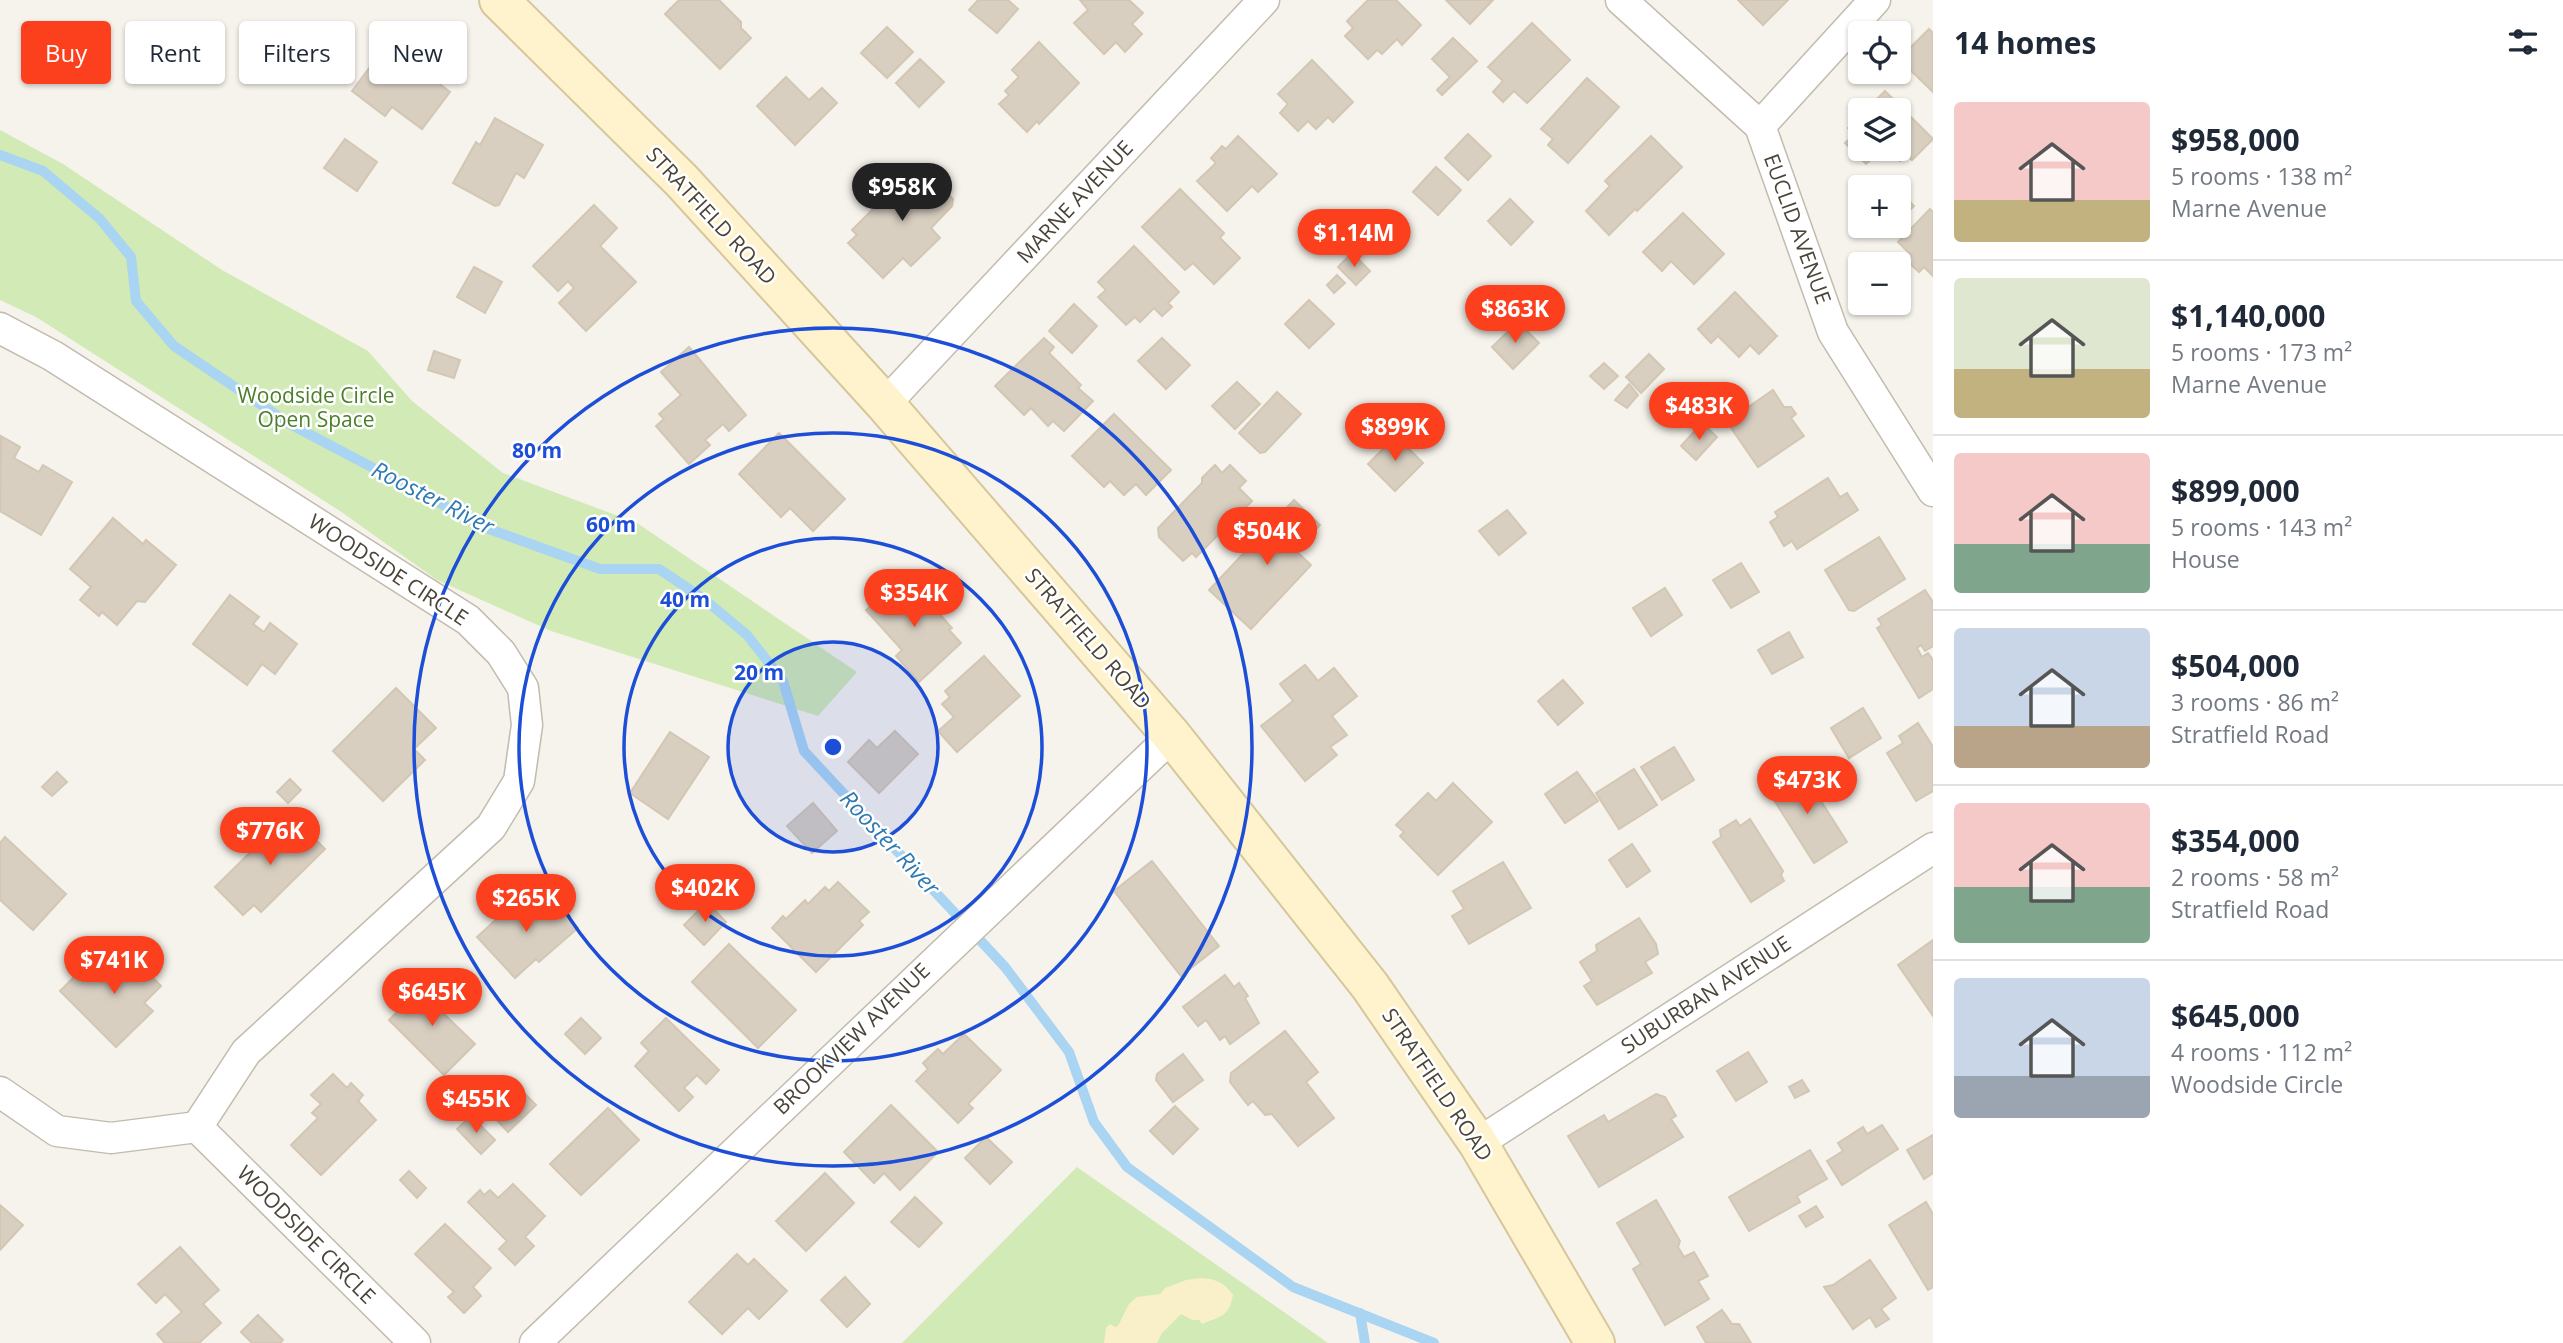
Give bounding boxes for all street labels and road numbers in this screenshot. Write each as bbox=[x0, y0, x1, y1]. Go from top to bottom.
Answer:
street label: MARNE AVENUE bbox=[1010, 134, 1138, 269]
street label: STRATFIELD ROAD bbox=[641, 140, 783, 290]
street label: EUCLID AVENUE bbox=[1758, 150, 1838, 308]
street label: WOODSIDE CIRCLE bbox=[303, 507, 474, 631]
street label: STRATFIELD ROAD bbox=[1020, 562, 1158, 715]
street label: SUBURBAN AVENUE bbox=[1615, 929, 1796, 1060]
street label: BROOKVIEW AVENUE bbox=[767, 956, 936, 1120]
street label: STRATFIELD ROAD bbox=[1376, 1003, 1499, 1166]
street label: WOODSIDE CIRCLE bbox=[231, 1159, 382, 1310]

